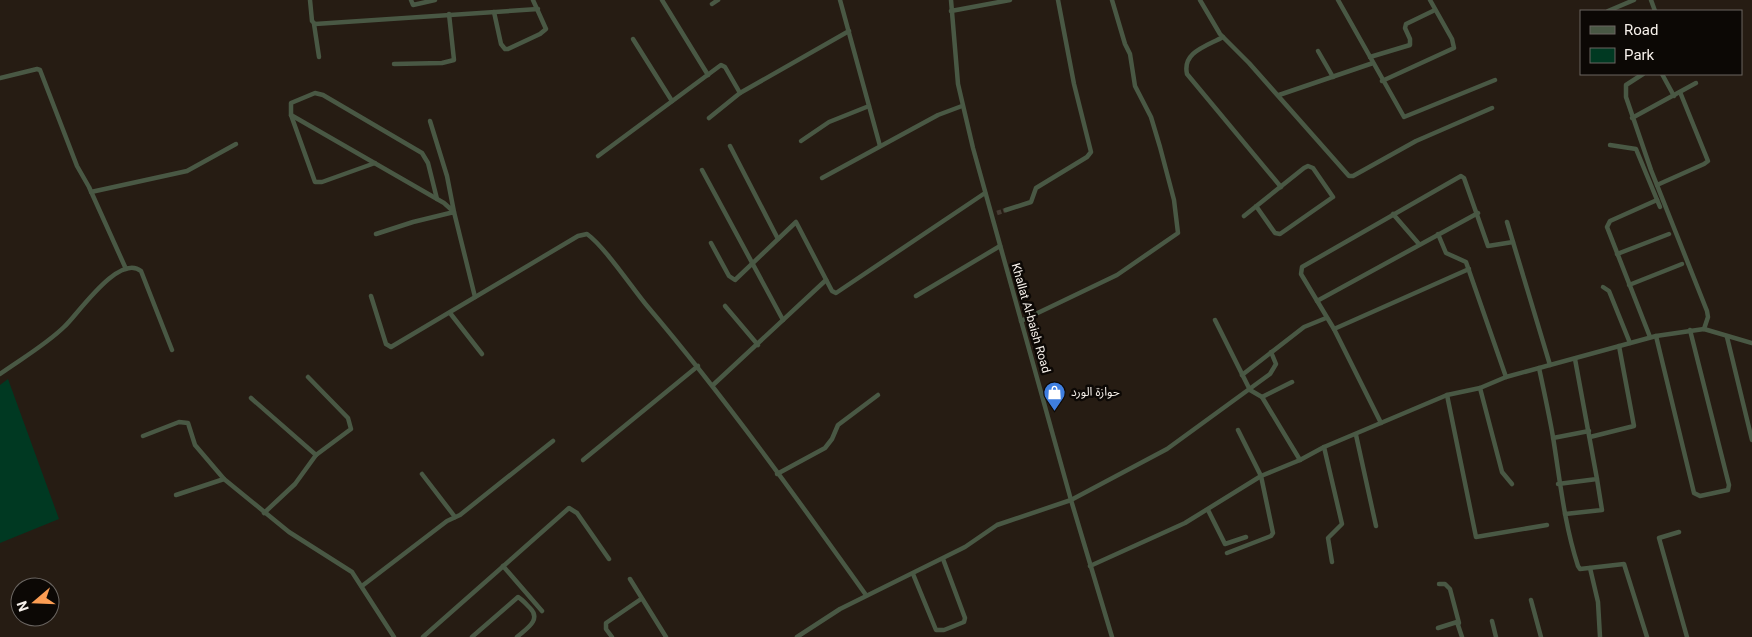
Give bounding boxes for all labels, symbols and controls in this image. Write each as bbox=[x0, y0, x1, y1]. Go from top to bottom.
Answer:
legend bbox=[1580, 10, 1742, 75]
text: Road bbox=[1624, 21, 1658, 39]
text: Park bbox=[1624, 46, 1655, 64]
street label: Khallat Al-baish Road bbox=[1009, 262, 1053, 374]
shop icon: حوازة الورد bbox=[1043, 380, 1067, 411]
place label: حوازة الورد bbox=[1071, 385, 1120, 399]
north arrow bbox=[10, 577, 60, 627]
text: N bbox=[14, 599, 32, 614]

